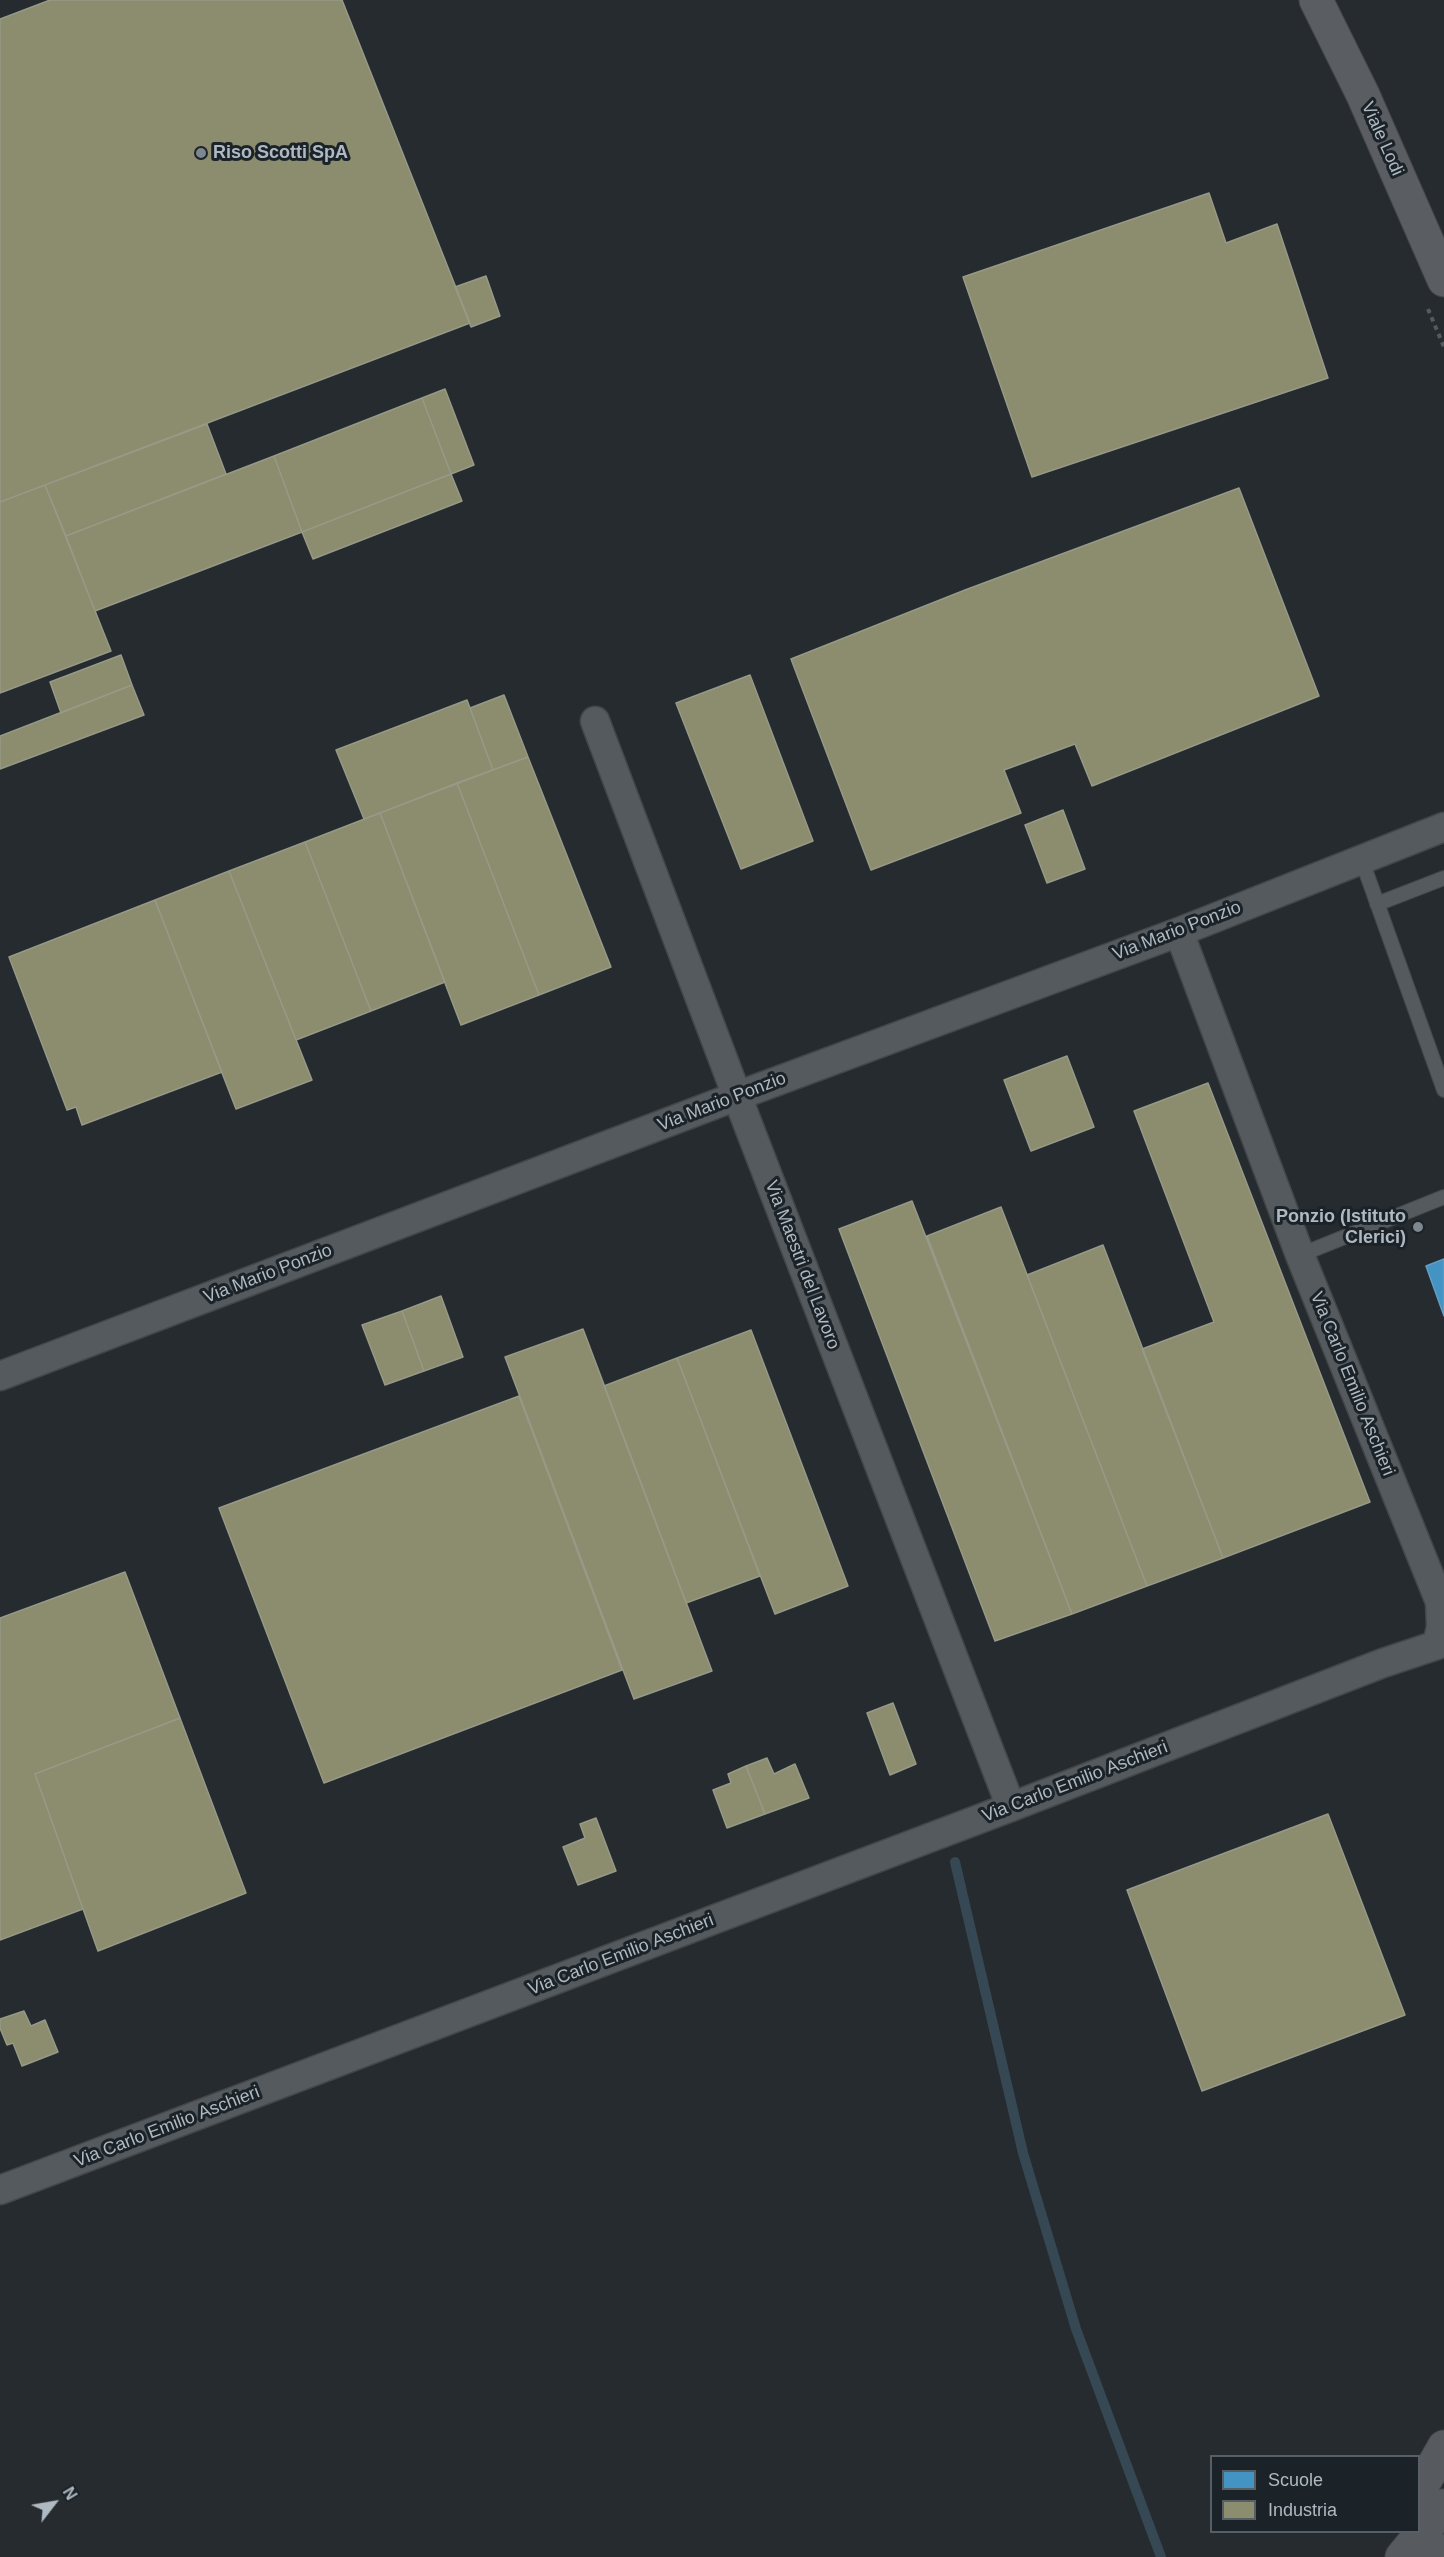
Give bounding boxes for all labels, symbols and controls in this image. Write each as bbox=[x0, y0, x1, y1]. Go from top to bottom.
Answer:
street label: Viale Lodi bbox=[1356, 99, 1408, 179]
place label: Riso Scotti SpA bbox=[213, 142, 348, 164]
marker: Riso Scotti SpA bbox=[194, 146, 208, 160]
street label: Via Mario Ponzio bbox=[1110, 897, 1244, 965]
street label: Via Mario Ponzio bbox=[655, 1068, 789, 1136]
street label: Via Maestri del Lavoro bbox=[760, 1178, 844, 1352]
place label: Ponzio (Istituto Clerici) bbox=[1276, 1206, 1406, 1248]
marker: Ponzio (Istituto Clerici) bbox=[1411, 1220, 1425, 1234]
street label: Via Mario Ponzio bbox=[201, 1240, 335, 1308]
street label: Via Carlo Emilio Aschieri bbox=[1305, 1289, 1399, 1479]
street label: Via Carlo Emilio Aschieri bbox=[979, 1737, 1171, 1827]
street label: Via Carlo Emilio Aschieri bbox=[525, 1910, 717, 2000]
street label: Via Carlo Emilio Aschieri bbox=[71, 2082, 263, 2172]
legend bbox=[1210, 2455, 1420, 2533]
text: Scuole bbox=[1268, 2470, 1323, 2490]
north arrow bbox=[24, 2473, 84, 2533]
text: N bbox=[60, 2484, 80, 2503]
text: Industria bbox=[1268, 2500, 1337, 2520]

